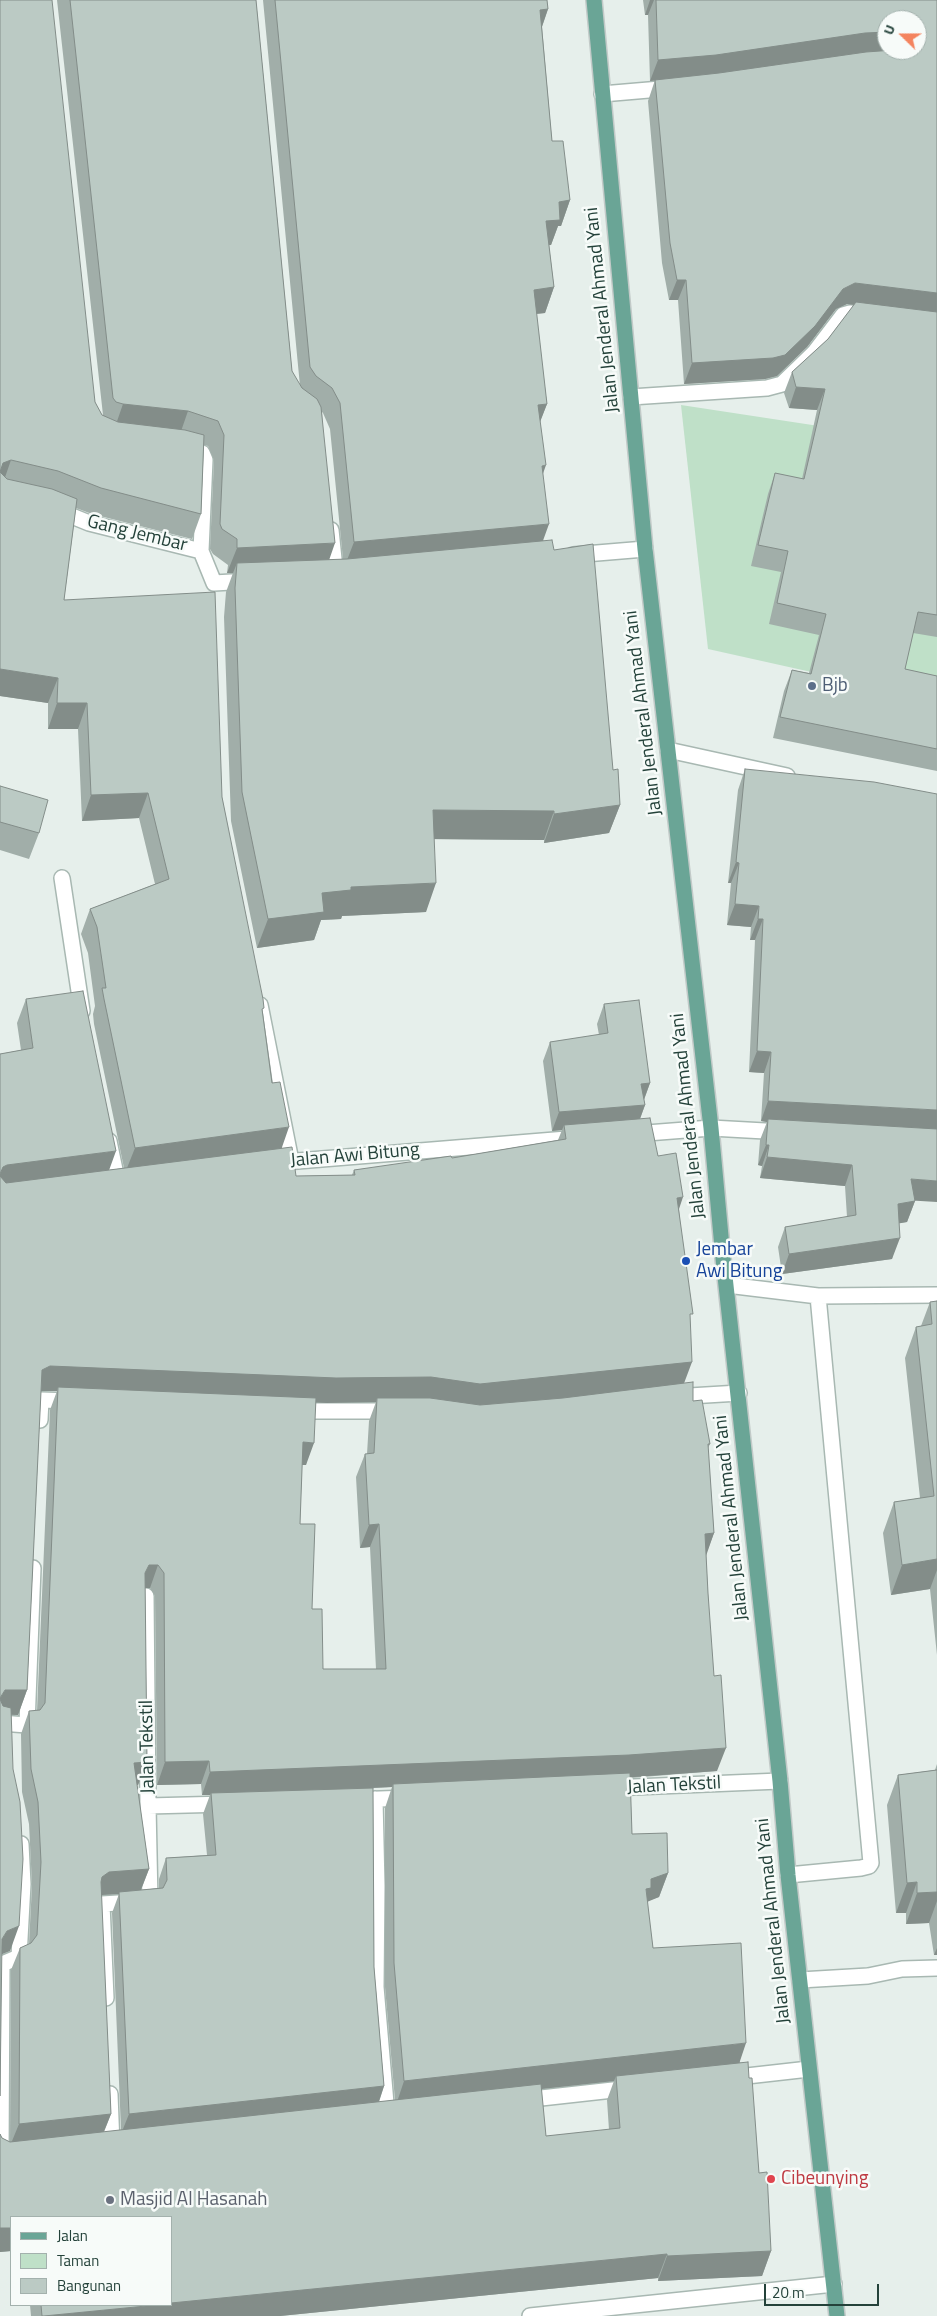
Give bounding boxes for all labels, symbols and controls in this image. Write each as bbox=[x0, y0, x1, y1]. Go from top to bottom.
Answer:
north arrow bbox=[877, 10, 927, 60]
text: U bbox=[877, 21, 900, 38]
street label: Jalan Jenderal Ahmad Yani bbox=[581, 206, 625, 414]
street label: Gang Jembar bbox=[85, 511, 189, 557]
street label: Jalan Jenderal Ahmad Yani bbox=[620, 609, 668, 817]
place label: Bjb bbox=[822, 675, 848, 697]
marker: Bjb bbox=[806, 680, 818, 692]
street label: Jalan Jenderal Ahmad Yani bbox=[667, 1012, 711, 1220]
street label: Jalan Awi Bitung bbox=[289, 1139, 421, 1173]
place label: Jembar Awi Bitung bbox=[696, 1239, 782, 1283]
marker: Jembar Awi Bitung bbox=[680, 1255, 692, 1267]
street label: Jalan Jenderal Ahmad Yani bbox=[710, 1414, 754, 1622]
street label: Jalan Tekstil bbox=[136, 1700, 160, 1794]
street label: Jalan Tekstil bbox=[626, 1772, 722, 1800]
street label: Jalan Jenderal Ahmad Yani bbox=[752, 1817, 796, 2025]
place label: Cibeunying bbox=[781, 2168, 869, 2190]
marker: Cibeunying bbox=[765, 2173, 777, 2185]
place label: Masjid Al Hasanah bbox=[120, 2189, 267, 2211]
marker: Masjid Al Hasanah bbox=[104, 2194, 116, 2206]
legend bbox=[10, 2216, 172, 2306]
text: Jalan bbox=[57, 2224, 88, 2247]
text: Taman bbox=[57, 2249, 99, 2272]
text: Bangunan bbox=[57, 2274, 121, 2297]
scale bar bbox=[767, 2274, 882, 2306]
text: 20 m bbox=[772, 2281, 805, 2304]

